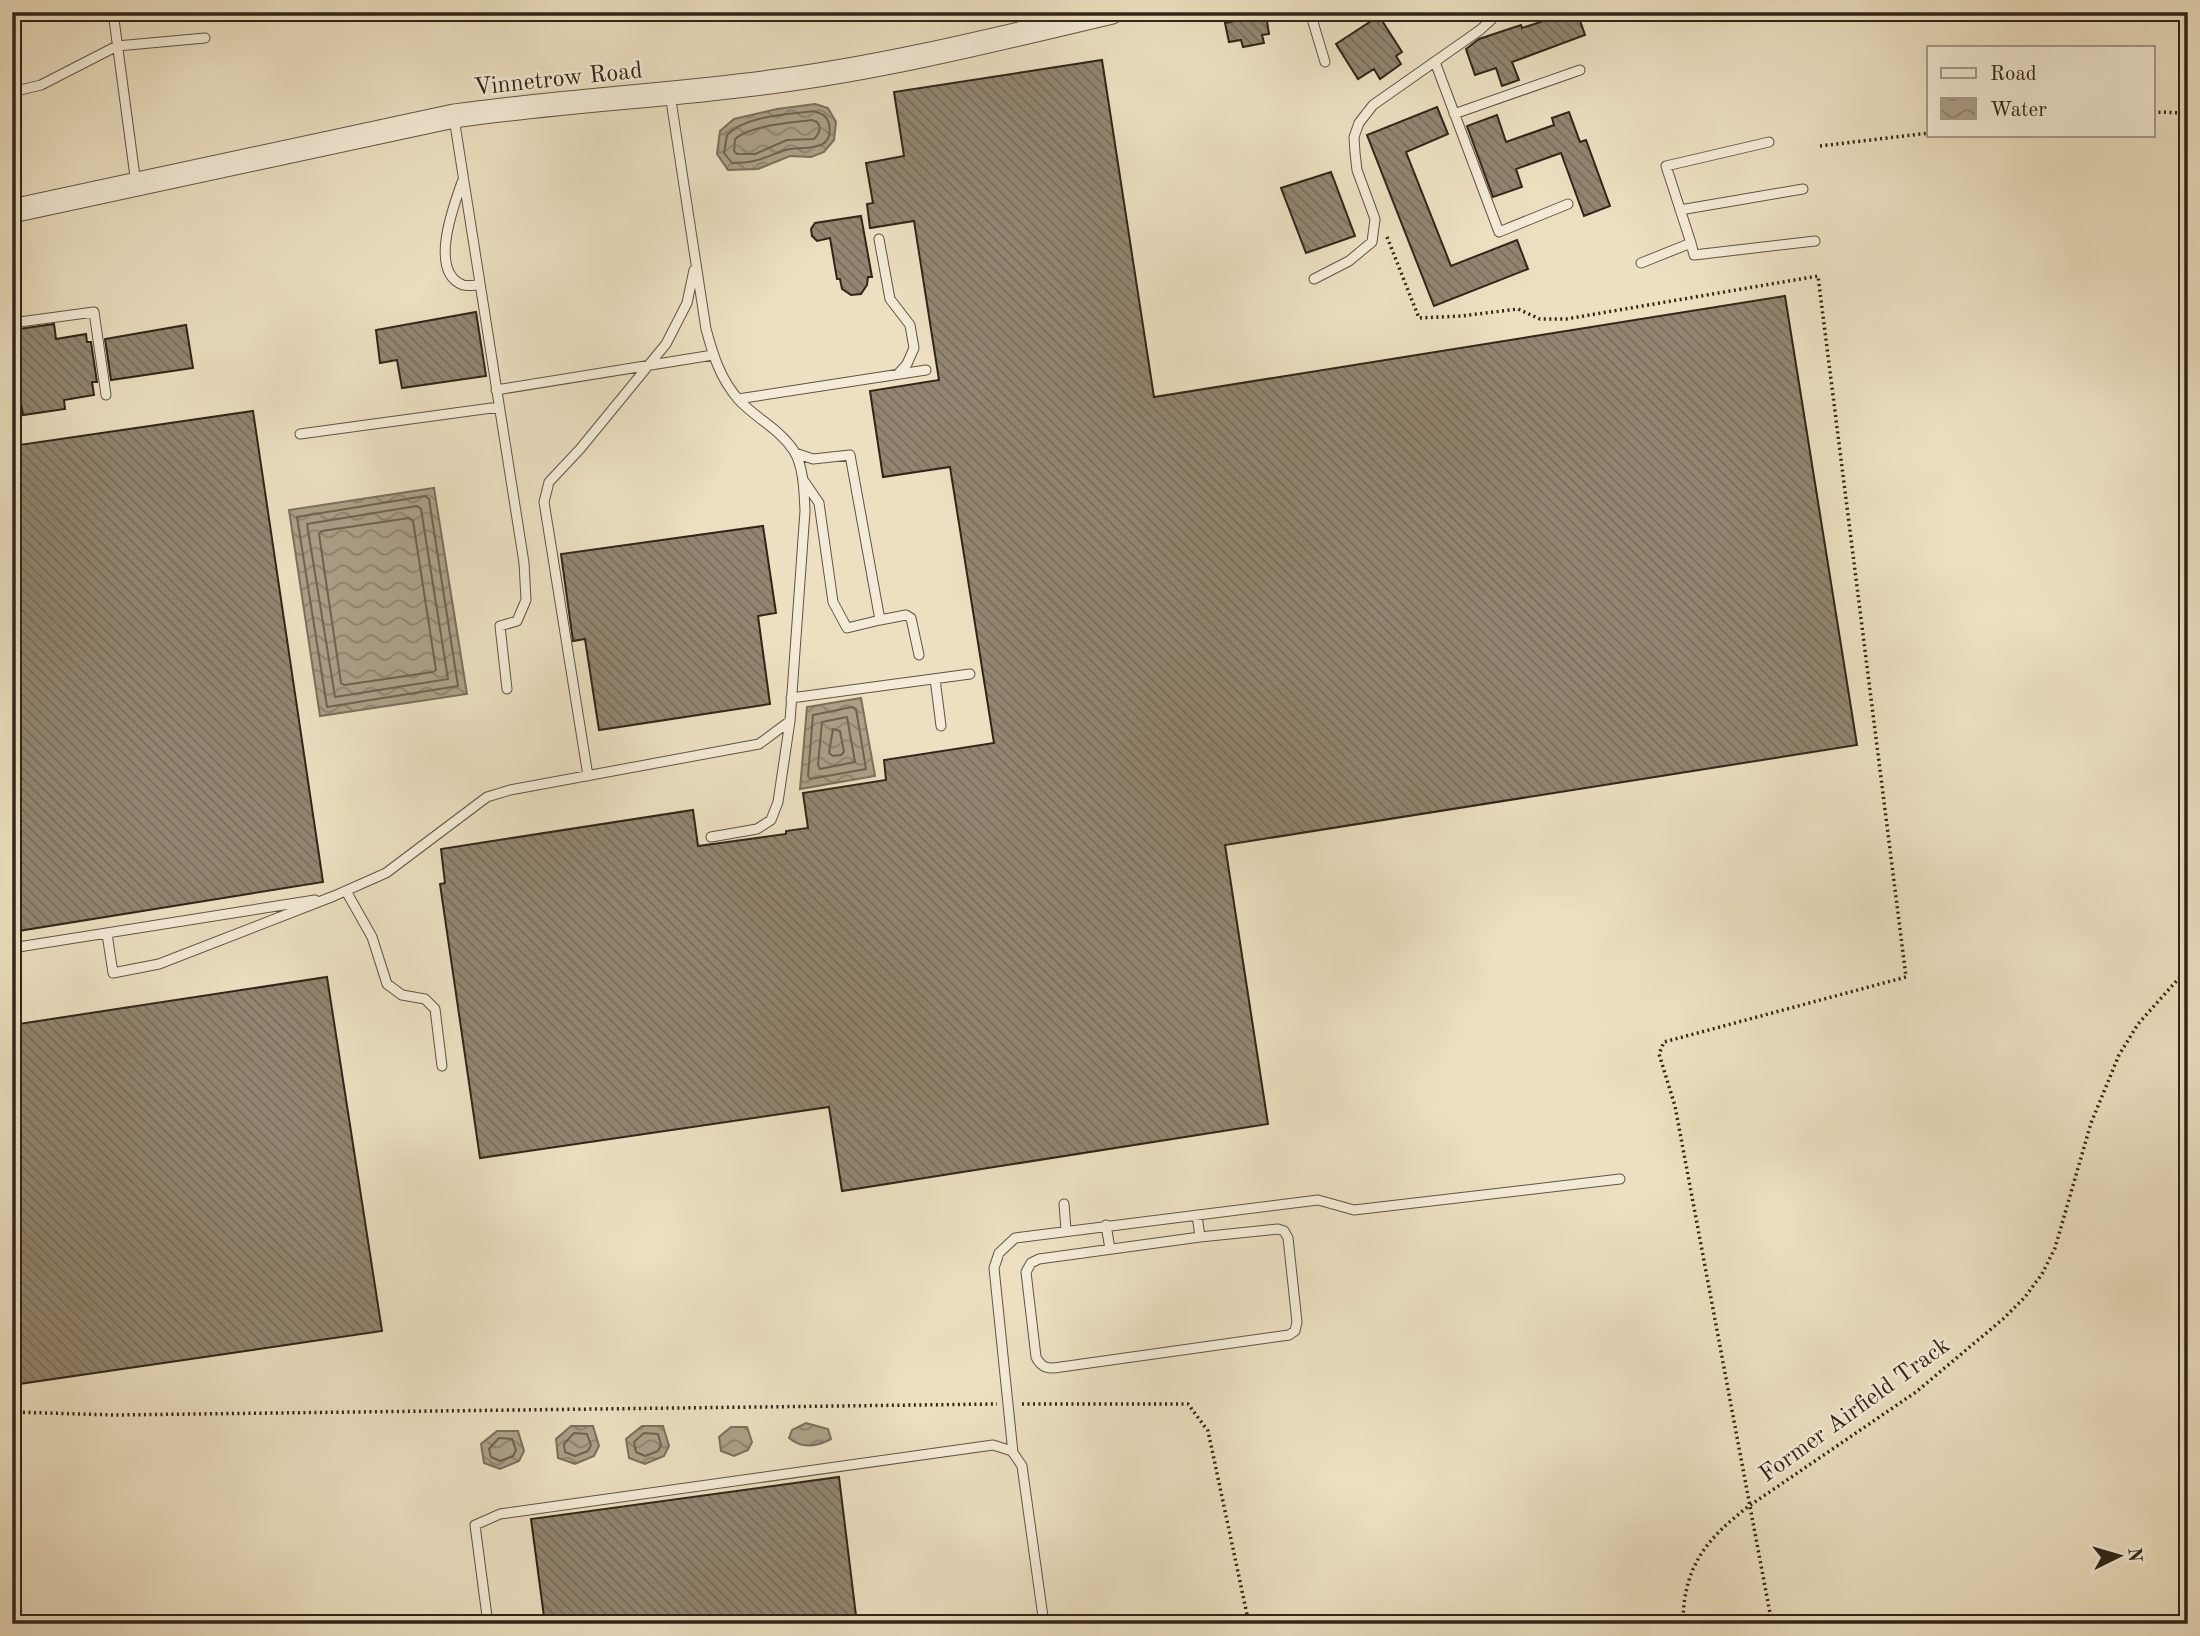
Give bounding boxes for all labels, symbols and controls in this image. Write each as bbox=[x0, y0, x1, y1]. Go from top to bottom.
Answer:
legend bbox=[1927, 46, 2154, 136]
street label: Vinnetrow Road bbox=[473, 59, 644, 101]
text: Road bbox=[1990, 64, 2037, 85]
text: Water bbox=[1990, 100, 2047, 121]
street label: Former Airfield Track bbox=[1756, 1334, 1955, 1488]
north arrow bbox=[2084, 1520, 2154, 1590]
text: N bbox=[2123, 1547, 2144, 1563]

